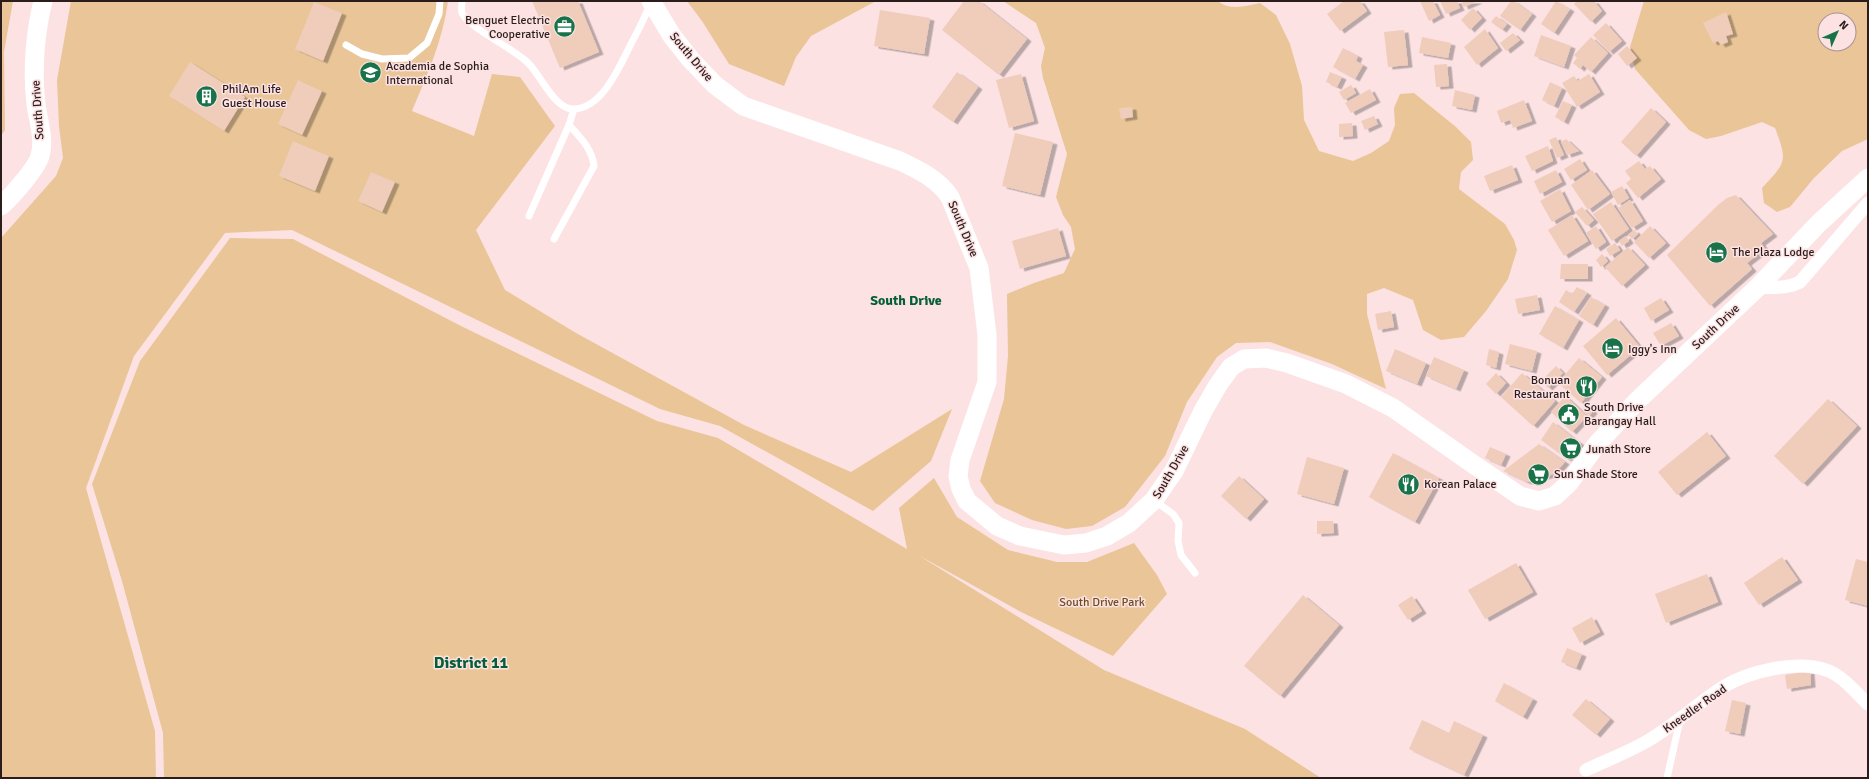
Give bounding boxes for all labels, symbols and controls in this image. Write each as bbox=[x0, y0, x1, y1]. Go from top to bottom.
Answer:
north arrow bbox=[1817, 12, 1857, 52]
place label: Benguet Electric Cooperative bbox=[465, 13, 550, 42]
office icon: Benguet Electric Cooperative bbox=[552, 14, 578, 40]
text: N bbox=[1836, 18, 1851, 33]
street label: South Drive bbox=[666, 29, 716, 85]
place label: Academia de Sophia International bbox=[386, 59, 489, 88]
school or university icon: Academia de Sophia International bbox=[358, 60, 384, 86]
street label: South Drive bbox=[28, 80, 48, 140]
place label: PhilAm Life Guest House bbox=[222, 82, 287, 111]
building icon: PhilAm Life Guest House bbox=[194, 83, 220, 109]
street label: South Drive bbox=[944, 199, 982, 259]
hotel icon: The Plaza Lodge bbox=[1703, 239, 1729, 265]
place label: The Plaza Lodge bbox=[1732, 245, 1815, 260]
district label: South Drive bbox=[870, 292, 942, 309]
street label: South Drive bbox=[1689, 301, 1743, 353]
hotel icon: Iggy's Inn bbox=[1599, 336, 1625, 362]
place label: Iggy's Inn bbox=[1628, 342, 1677, 357]
place label: Bonuan Restaurant bbox=[1514, 373, 1570, 402]
restaurant icon: Bonuan Restaurant bbox=[1573, 374, 1599, 400]
place label: South Drive Barangay Hall bbox=[1584, 400, 1656, 429]
public building icon: South Drive Barangay Hall bbox=[1556, 401, 1582, 427]
supermarket icon: Junath Store bbox=[1557, 436, 1583, 462]
street label: South Drive bbox=[1150, 442, 1192, 502]
place label: Junath Store bbox=[1586, 442, 1651, 457]
supermarket icon: Sun Shade Store bbox=[1525, 461, 1551, 487]
place label: Sun Shade Store bbox=[1554, 467, 1638, 482]
restaurant icon: Korean Palace bbox=[1395, 471, 1421, 497]
place label: Korean Palace bbox=[1424, 477, 1496, 492]
park label: South Drive Park bbox=[1059, 595, 1145, 610]
district label: District 11 bbox=[434, 653, 509, 673]
street label: Kneedler Road bbox=[1660, 682, 1730, 736]

